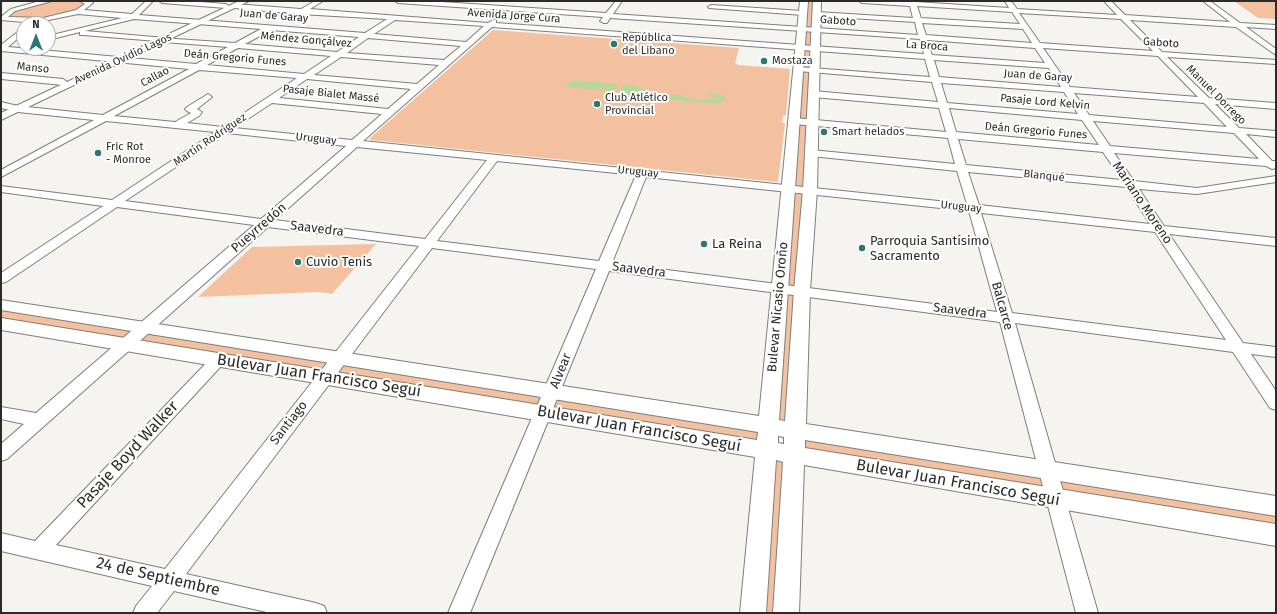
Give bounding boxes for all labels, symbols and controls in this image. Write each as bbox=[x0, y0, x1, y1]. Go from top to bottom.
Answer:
street label: Juan de Garay bbox=[239, 6, 309, 26]
street label: Avenida Jorge Cura bbox=[467, 6, 561, 26]
street label: Gaboto bbox=[820, 13, 856, 29]
north arrow bbox=[16, 16, 56, 56]
text: N bbox=[32, 18, 40, 31]
street label: Méndez Gonçálvez bbox=[260, 29, 352, 51]
street label: Avenida Ovidio Lagos bbox=[72, 31, 174, 87]
place label: República del Libano bbox=[622, 31, 675, 57]
street label: Gaboto bbox=[1143, 35, 1179, 51]
street label: La Broca bbox=[905, 38, 949, 54]
marker: República del Libano bbox=[609, 39, 619, 49]
street label: Deán Gregorio Funes bbox=[183, 47, 287, 69]
place label: Mostaza bbox=[772, 54, 813, 68]
marker: Mostaza bbox=[759, 56, 769, 66]
street label: Manso bbox=[16, 60, 50, 76]
street label: Manuel Dorrego bbox=[1183, 62, 1249, 128]
street label: Callao bbox=[138, 64, 172, 90]
street label: Juan de Garay bbox=[1003, 67, 1073, 85]
street label: Pasaje Bialet Massé bbox=[282, 82, 380, 106]
place label: Club Atlético Provincial bbox=[605, 91, 668, 117]
street label: Pasaje Lord Kelvin bbox=[1000, 92, 1090, 112]
marker: Club Atlético Provincial bbox=[592, 99, 602, 109]
street label: Martín Rodríguez bbox=[171, 111, 249, 169]
street label: Deán Gregorio Funes bbox=[984, 120, 1088, 142]
place label: Smart helados bbox=[832, 125, 904, 139]
marker: Smart helados bbox=[819, 127, 829, 137]
street label: Uruguay bbox=[295, 130, 337, 148]
place label: Fric Rot - Monroe bbox=[106, 140, 151, 166]
marker: Fric Rot - Monroe bbox=[93, 148, 103, 158]
street label: Mariano Moreno bbox=[1109, 159, 1175, 247]
street label: Uruguay bbox=[617, 163, 659, 181]
street label: Blanqué bbox=[1023, 167, 1065, 185]
street label: Uruguay bbox=[940, 198, 982, 216]
street label: Pueyrredón bbox=[228, 200, 290, 256]
street label: Saavedra bbox=[289, 218, 345, 240]
place label: Parroquia Santísimo Sacramento bbox=[870, 233, 989, 264]
place label: La Reina bbox=[712, 236, 762, 252]
marker: La Reina bbox=[699, 239, 709, 249]
street label: Bulevar Nicasio Oroño bbox=[765, 241, 791, 373]
marker: Parroquia Santísimo Sacramento bbox=[857, 243, 867, 253]
place label: Cuvio Tenis bbox=[306, 254, 372, 270]
marker: Cuvio Tenis bbox=[293, 257, 303, 267]
street label: Saavedra bbox=[611, 259, 667, 281]
street label: Balcarce bbox=[988, 280, 1016, 332]
street label: Saavedra bbox=[932, 300, 988, 322]
street label: Bulevar Juan Francisco Seguí bbox=[216, 350, 422, 402]
street label: Alvear bbox=[547, 351, 575, 391]
street label: Pasaje Boyd Walker bbox=[73, 397, 183, 513]
street label: Santiago bbox=[267, 398, 311, 448]
street label: Bulevar Juan Francisco Seguí bbox=[536, 402, 742, 456]
street label: Bulevar Juan Francisco Seguí bbox=[855, 456, 1061, 510]
street label: 24 de Septiembre bbox=[94, 553, 222, 601]

